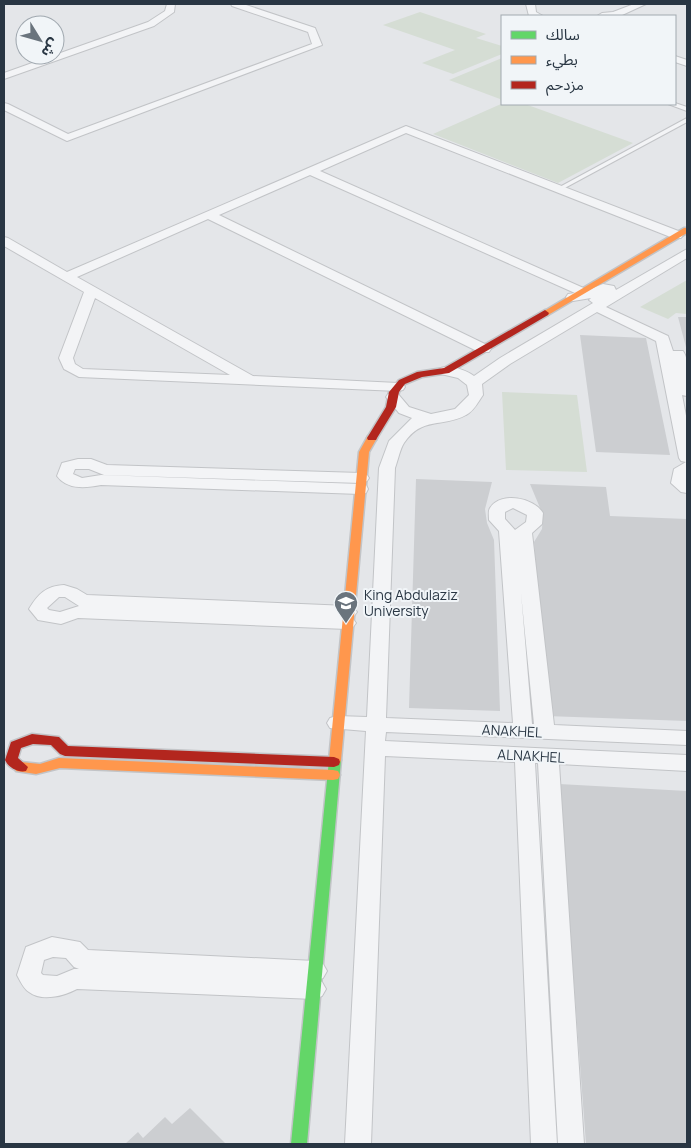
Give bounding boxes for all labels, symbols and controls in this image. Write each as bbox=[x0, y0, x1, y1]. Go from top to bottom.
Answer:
north arrow bbox=[15, 15, 65, 65]
legend bbox=[501, 15, 676, 105]
text: سالك bbox=[546, 24, 580, 45]
text: ش bbox=[37, 35, 64, 62]
text: بطيء bbox=[546, 49, 578, 71]
text: مزدحم bbox=[546, 74, 584, 96]
place label: King Abdulaziz University bbox=[364, 585, 458, 620]
school or university icon: King Abdulaziz University bbox=[333, 590, 359, 624]
street label: ANAKHEL bbox=[481, 719, 543, 742]
street label: ALNAKHEL bbox=[497, 744, 565, 767]

